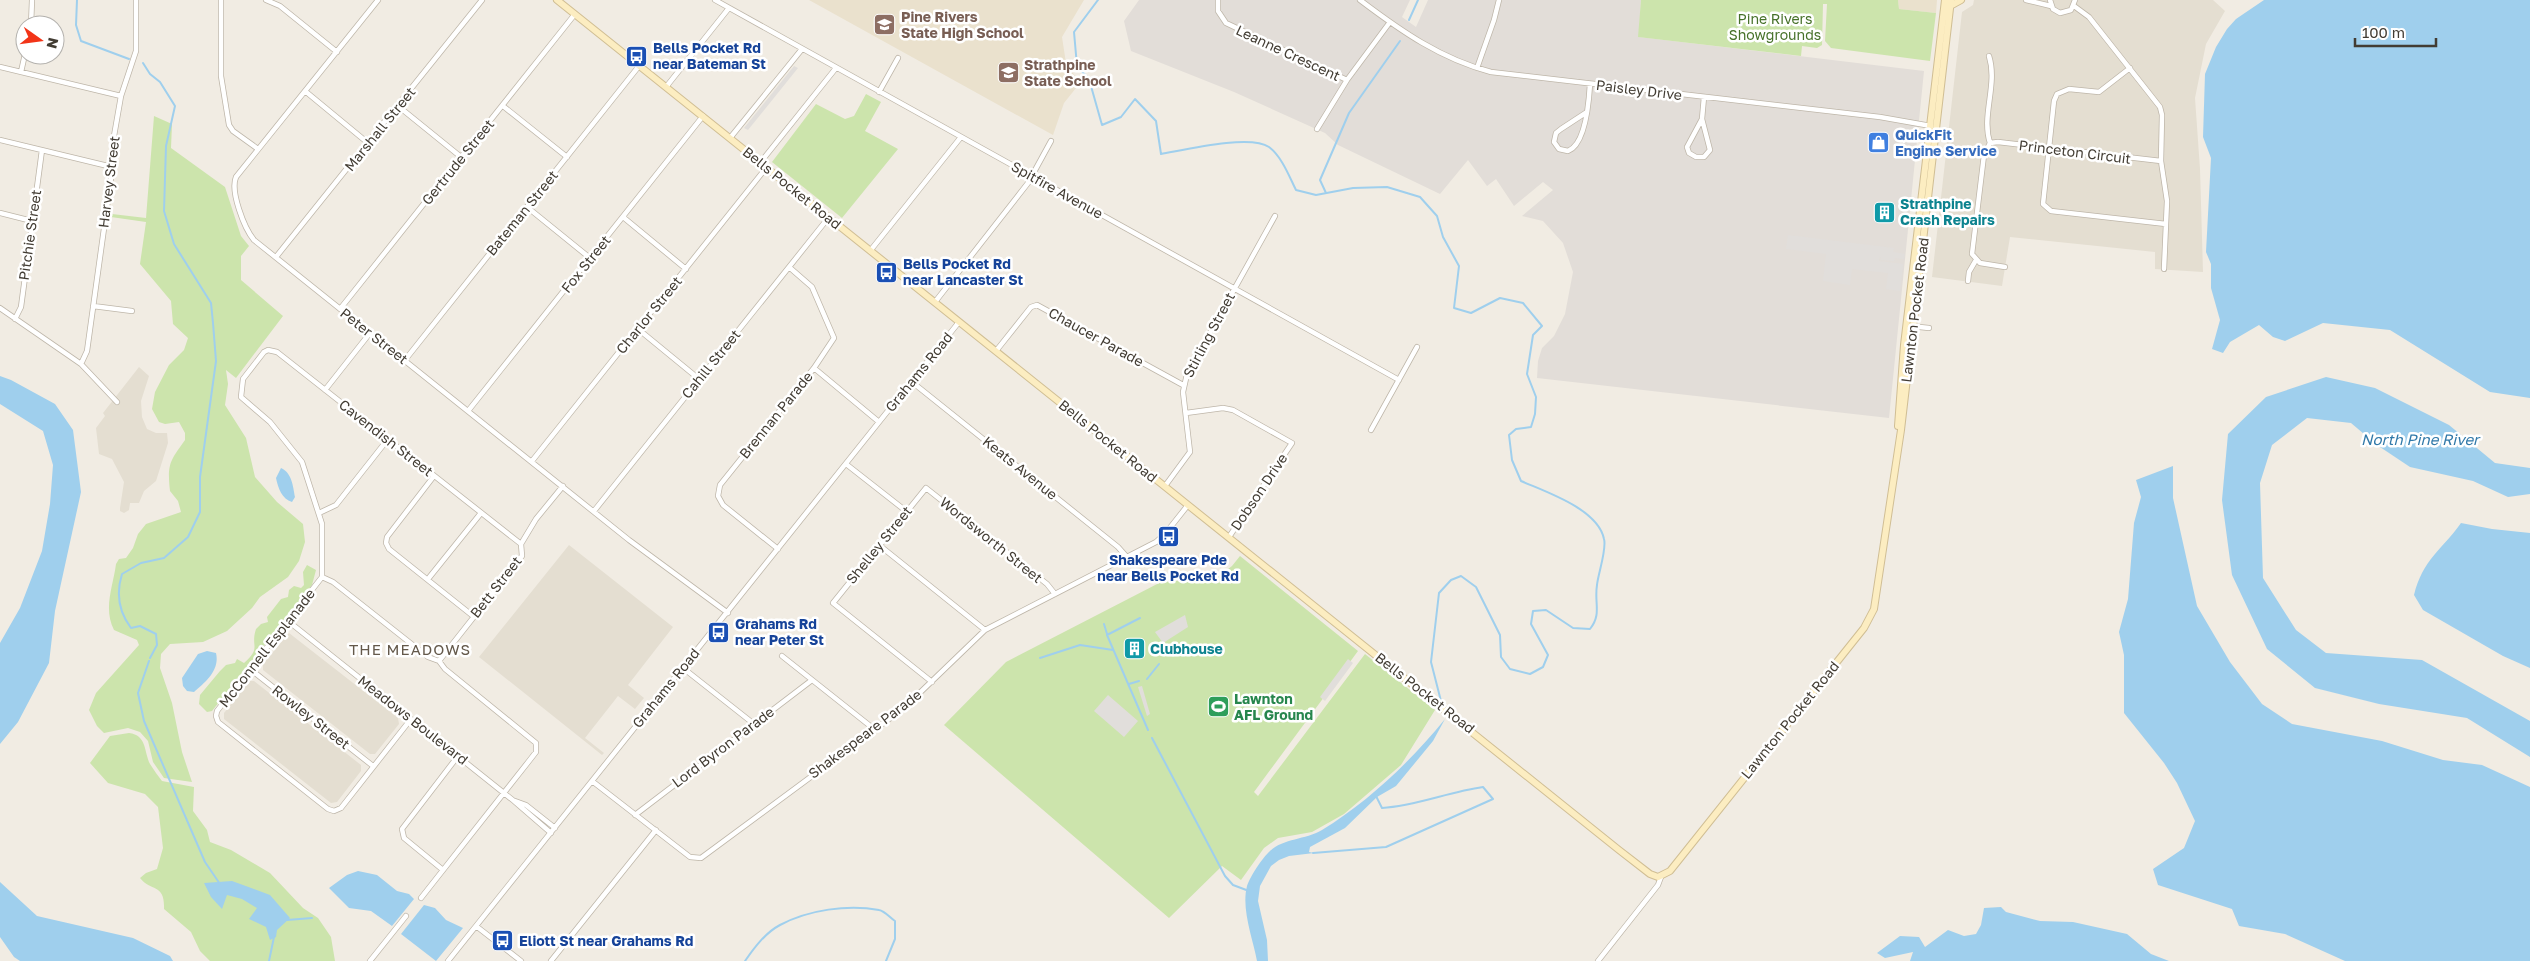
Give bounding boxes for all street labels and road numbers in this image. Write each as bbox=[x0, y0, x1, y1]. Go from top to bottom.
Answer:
street label: Leanne Crescent bbox=[1233, 21, 1343, 84]
street label: Paisley Drive bbox=[1595, 76, 1683, 103]
street label: Marshall Street bbox=[341, 83, 419, 174]
street label: Gertrude Street bbox=[418, 116, 497, 208]
street label: Harvey Street bbox=[94, 135, 123, 229]
street label: Princeton Circuit bbox=[2018, 136, 2132, 167]
street label: Bells Pocket Road bbox=[740, 143, 845, 232]
street label: Spitfire Avenue bbox=[1008, 157, 1106, 222]
street label: Bateman Street bbox=[482, 167, 561, 259]
street label: Pitchie Street bbox=[15, 188, 44, 281]
street label: Fox Street bbox=[557, 232, 614, 296]
street label: Lawnton Pocket Road bbox=[1897, 236, 1932, 383]
street label: Charlor Street bbox=[612, 273, 685, 357]
street label: Stirling Street bbox=[1179, 289, 1238, 380]
street label: Chaucer Parade bbox=[1046, 303, 1147, 370]
street label: Peter Street bbox=[337, 304, 412, 367]
street label: Cahill Street bbox=[678, 326, 744, 402]
street label: Grahams Road bbox=[881, 329, 956, 415]
street label: Brennan Parade bbox=[735, 368, 816, 462]
street label: Cavendish Street bbox=[336, 396, 437, 480]
street label: Bells Pocket Road bbox=[1056, 396, 1161, 485]
street label: Keats Avenue bbox=[980, 432, 1061, 503]
street label: Dobson Drive bbox=[1227, 450, 1291, 534]
street label: Wordsworth Street bbox=[937, 493, 1046, 586]
street label: Shelley Street bbox=[842, 502, 915, 587]
street label: Bett Street bbox=[466, 552, 525, 621]
street label: McConnell Esplanade bbox=[215, 585, 318, 710]
street label: Grahams Road bbox=[628, 645, 703, 731]
street label: Bells Pocket Road bbox=[1372, 648, 1478, 737]
street label: Lawnton Pocket Road bbox=[1737, 658, 1842, 782]
street label: Meadows Boulevard bbox=[355, 671, 472, 768]
street label: Rowley Street bbox=[269, 681, 354, 752]
street label: Shakespeare Parade bbox=[805, 686, 925, 782]
street label: Lord Byron Parade bbox=[668, 703, 777, 791]

